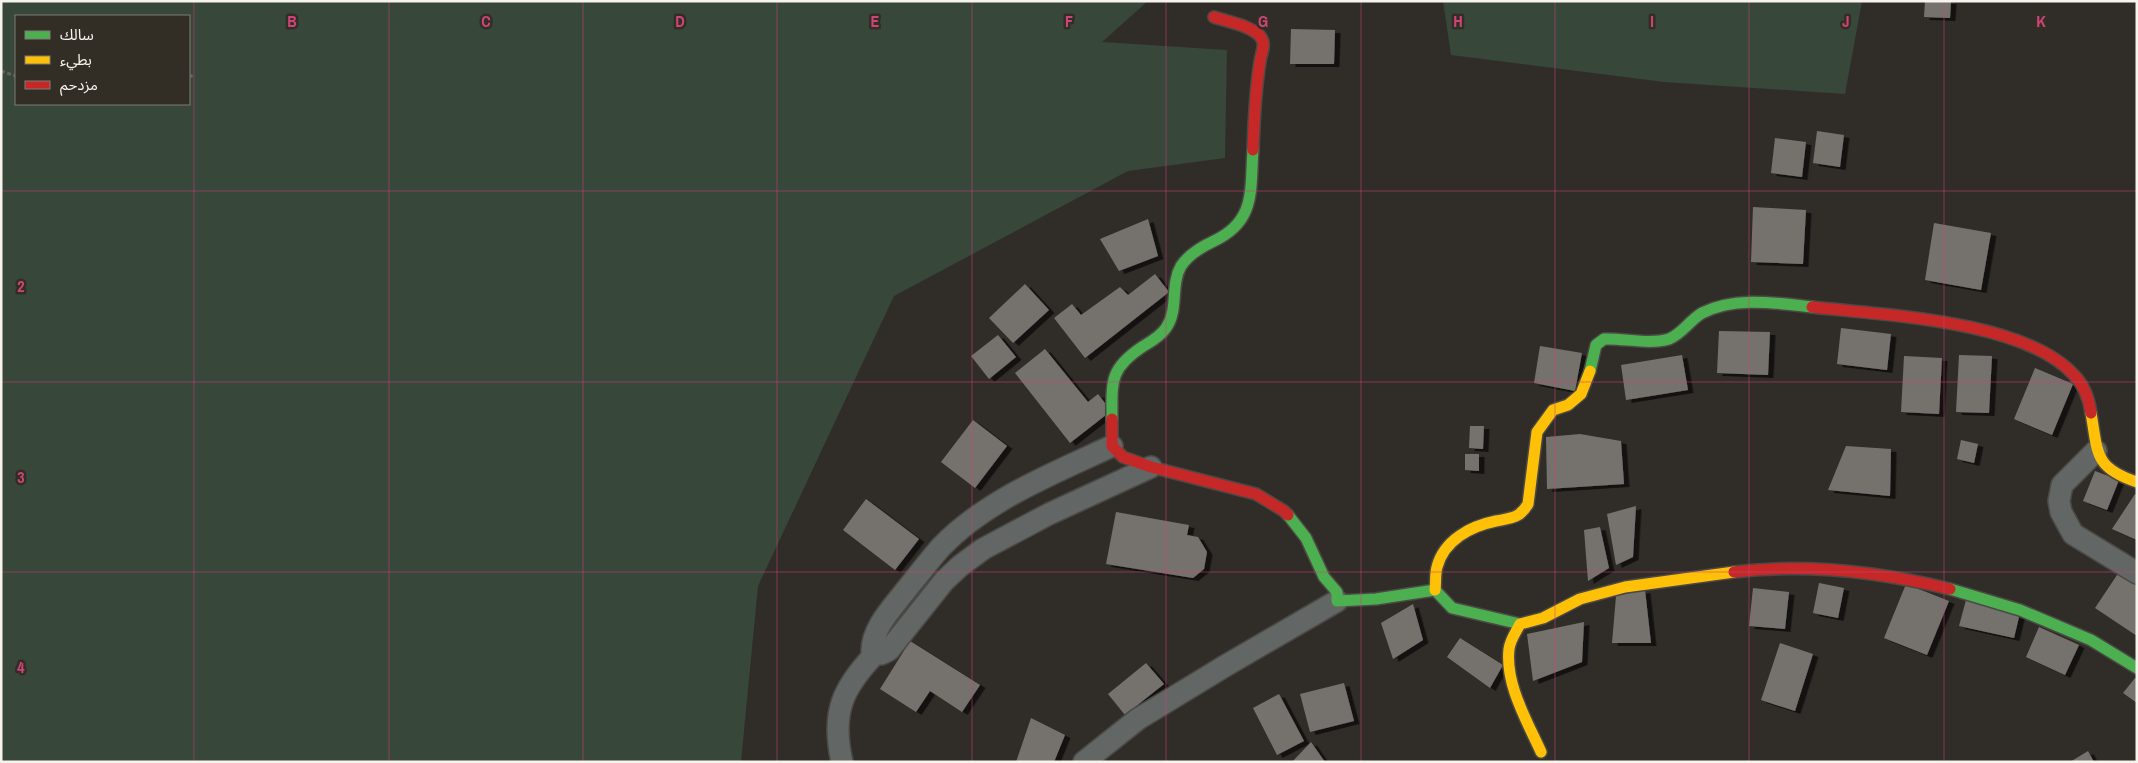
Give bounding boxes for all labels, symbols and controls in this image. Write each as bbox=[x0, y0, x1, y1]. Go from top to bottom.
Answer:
text: B bbox=[287, 10, 297, 32]
text: C bbox=[481, 10, 491, 32]
text: D bbox=[675, 10, 685, 32]
text: E bbox=[871, 10, 880, 32]
text: F bbox=[1065, 10, 1073, 32]
text: G bbox=[1258, 10, 1268, 32]
text: H bbox=[1453, 10, 1463, 32]
text: I bbox=[1650, 10, 1654, 32]
text: J bbox=[1842, 10, 1850, 32]
text: K bbox=[2036, 10, 2046, 32]
legend bbox=[15, 15, 190, 105]
text: سالك bbox=[60, 24, 94, 45]
text: بطيء bbox=[60, 49, 92, 71]
text: مزدحم bbox=[60, 74, 98, 96]
text: 2 bbox=[17, 275, 25, 297]
text: 3 bbox=[17, 466, 25, 488]
text: 4 bbox=[17, 656, 25, 678]

